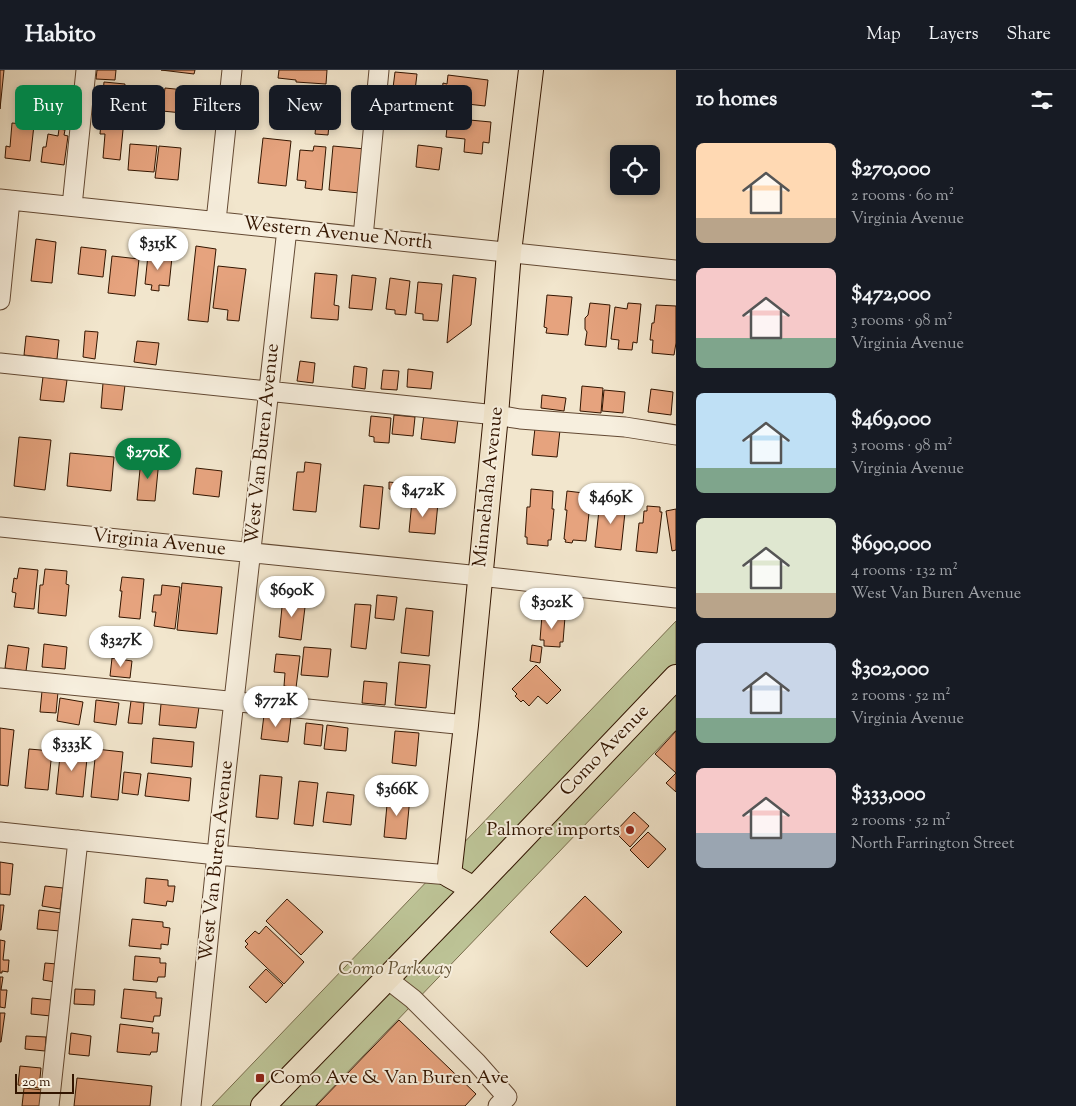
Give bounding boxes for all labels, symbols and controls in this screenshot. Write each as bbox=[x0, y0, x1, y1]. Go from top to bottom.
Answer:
text: Habito bbox=[25, 18, 96, 52]
text: Map bbox=[866, 22, 901, 48]
text: Layers bbox=[929, 22, 979, 48]
text: Share bbox=[1007, 22, 1051, 48]
chip: Buy bbox=[15, 85, 82, 130]
chip: Rent bbox=[92, 85, 165, 130]
chip: Filters bbox=[175, 85, 259, 130]
chip: New bbox=[269, 85, 341, 130]
chip: Apartment bbox=[351, 85, 472, 130]
text: 10 homes bbox=[696, 85, 777, 115]
icon: filters bbox=[1028, 86, 1056, 114]
map controls bbox=[610, 145, 660, 195]
button: locate bbox=[610, 145, 660, 195]
text: $270,000 bbox=[851, 155, 931, 185]
icon: home bbox=[736, 163, 796, 223]
text: 2 rooms · 60 m² bbox=[851, 185, 954, 208]
text: Virginia Avenue bbox=[851, 208, 964, 231]
street label: Western Avenue North bbox=[242, 211, 434, 257]
pin: $315K bbox=[123, 228, 193, 271]
text: $315K bbox=[139, 233, 177, 256]
text: $472,000 bbox=[851, 280, 931, 310]
icon: home bbox=[736, 288, 796, 348]
text: 3 rooms · 98 m² bbox=[851, 310, 953, 333]
text: Virginia Avenue bbox=[851, 333, 964, 356]
street label: West Van Buren Avenue bbox=[239, 342, 287, 546]
street label: Minnehaha Avenue bbox=[467, 405, 511, 569]
text: $469,000 bbox=[851, 405, 931, 435]
icon: home bbox=[736, 413, 796, 473]
text: 3 rooms · 98 m² bbox=[851, 435, 953, 458]
pin: $270K bbox=[113, 438, 183, 480]
text: $270K bbox=[126, 442, 170, 465]
text: Virginia Avenue bbox=[851, 458, 964, 481]
pin: $472K bbox=[388, 476, 458, 518]
text: $472K bbox=[401, 480, 445, 503]
pin: $469K bbox=[576, 482, 646, 525]
text: $469K bbox=[589, 487, 633, 510]
street label: Virginia Avenue bbox=[91, 523, 227, 563]
text: $690,000 bbox=[851, 530, 931, 560]
icon: home bbox=[736, 538, 796, 598]
text: 4 rooms · 132 m² bbox=[851, 560, 958, 583]
pin: $690K bbox=[257, 576, 327, 618]
text: $690K bbox=[270, 580, 314, 603]
text: West Van Buren Avenue bbox=[851, 583, 1021, 606]
pin: $302K bbox=[517, 588, 587, 630]
text: $302K bbox=[531, 592, 573, 615]
pin: $327K bbox=[86, 626, 156, 668]
text: $327K bbox=[100, 630, 142, 653]
text: $302,000 bbox=[851, 655, 929, 685]
icon: home bbox=[736, 663, 796, 723]
text: 2 rooms · 52 m² bbox=[851, 685, 951, 708]
pin: $772K bbox=[241, 686, 311, 728]
text: $772K bbox=[254, 690, 298, 713]
street label: Como Avenue bbox=[554, 699, 656, 803]
text: Virginia Avenue bbox=[851, 708, 964, 731]
pin: $333K bbox=[37, 730, 107, 772]
text: $333K bbox=[52, 734, 92, 757]
street label: West Van Buren Avenue bbox=[193, 759, 241, 963]
pin: $366K bbox=[362, 774, 432, 817]
text: $366K bbox=[376, 779, 418, 802]
text: $333,000 bbox=[851, 780, 926, 810]
icon: home bbox=[736, 788, 796, 848]
text: 2 rooms · 52 m² bbox=[851, 810, 951, 833]
place label: Palmore imports bbox=[487, 817, 620, 844]
marker: Palmore imports bbox=[624, 824, 636, 836]
text: North Farrington Street bbox=[851, 833, 1014, 856]
park label: Como Parkway bbox=[338, 956, 452, 983]
place label: Como Ave & Van Buren Ave bbox=[270, 1065, 509, 1092]
scale bar bbox=[15, 1071, 74, 1094]
marker: Como Ave & Van Buren Ave bbox=[254, 1072, 266, 1084]
text: 20 m bbox=[22, 1073, 51, 1093]

